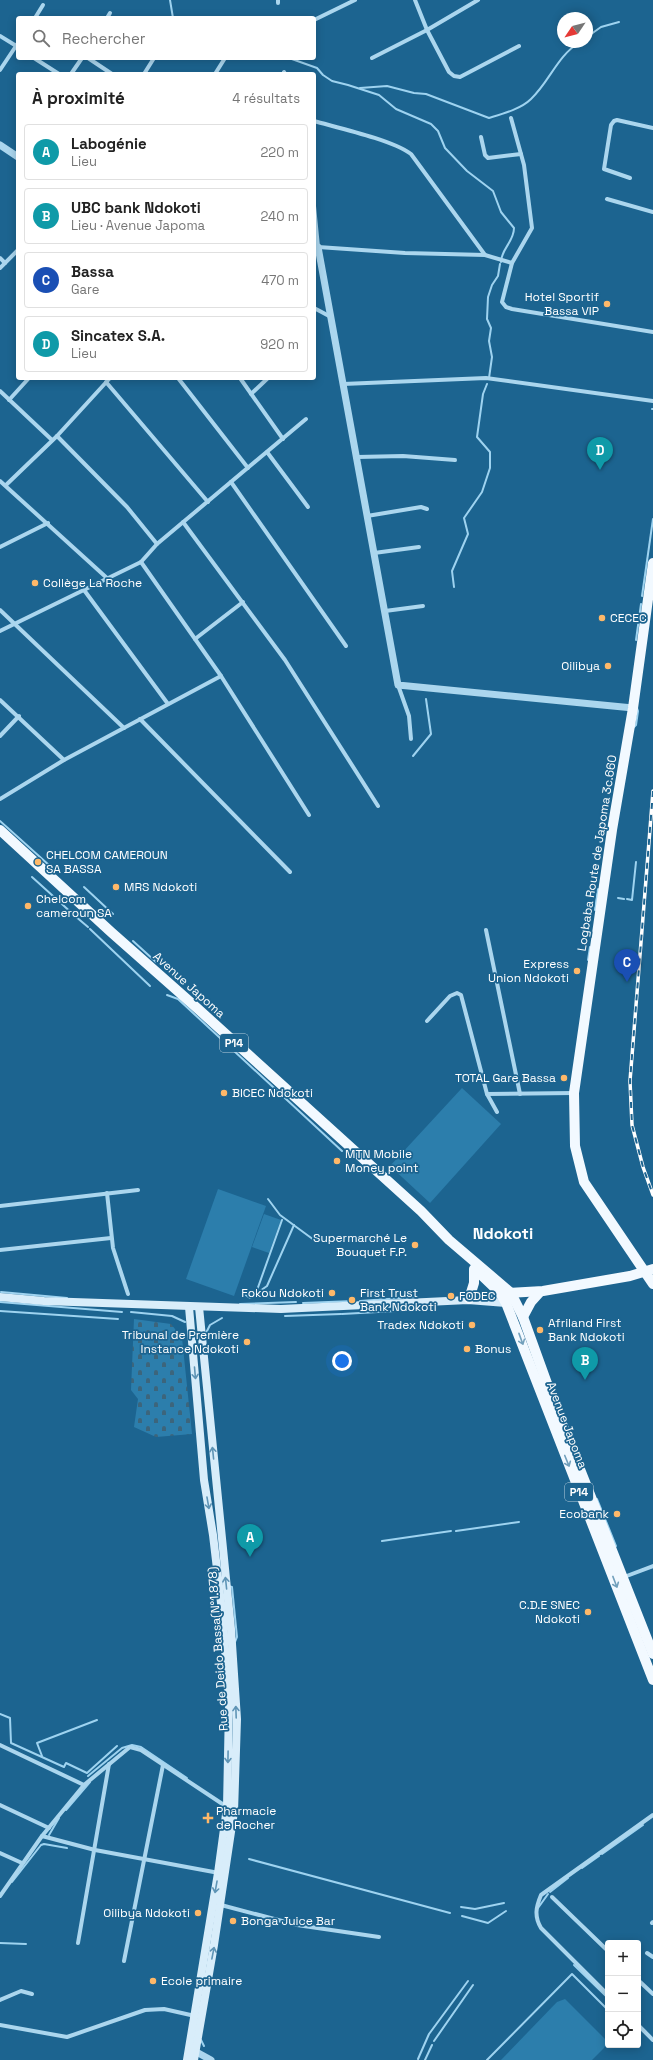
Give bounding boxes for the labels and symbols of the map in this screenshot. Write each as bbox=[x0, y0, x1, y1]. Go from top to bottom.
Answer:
north arrow bbox=[557, 12, 593, 48]
place label: Hotel Sportif Bassa VIP bbox=[525, 289, 599, 319]
marker: Hotel Sportif Bassa VIP bbox=[602, 299, 612, 309]
pin: D bbox=[587, 437, 613, 470]
place label: Collège La Roche bbox=[43, 575, 142, 591]
marker: Collège La Roche bbox=[30, 578, 40, 588]
place label: CECEC bbox=[610, 610, 647, 626]
marker: CECEC bbox=[597, 613, 607, 623]
place label: Oilibya bbox=[561, 658, 600, 674]
marker: Oilibya bbox=[603, 661, 613, 671]
street label: Logbaba Route de Japoma 3c.660 bbox=[574, 754, 620, 952]
place label: CHELCOM CAMEROUN SA BASSA bbox=[46, 847, 168, 877]
marker: CHELCOM CAMEROUN SA BASSA bbox=[33, 857, 43, 867]
place label: MRS Ndokoti bbox=[124, 879, 197, 895]
marker: MRS Ndokoti bbox=[111, 882, 121, 892]
place label: Chelcom cameroun SA bbox=[36, 891, 112, 921]
marker: Chelcom cameroun SA bbox=[23, 901, 33, 911]
street label: Avenue Japoma bbox=[150, 948, 228, 1022]
pin: C bbox=[614, 949, 640, 982]
place label: Express Union Ndokoti bbox=[488, 956, 569, 986]
marker: Express Union Ndokoti bbox=[572, 966, 582, 976]
road number: P14 bbox=[220, 1034, 248, 1052]
place label: TOTAL Gare Bassa bbox=[455, 1070, 556, 1086]
marker: TOTAL Gare Bassa bbox=[559, 1073, 569, 1083]
place label: BICEC Ndokoti bbox=[232, 1085, 313, 1101]
marker: BICEC Ndokoti bbox=[219, 1088, 229, 1098]
place label: MTN Mobile Money point bbox=[345, 1146, 418, 1176]
marker: MTN Mobile Money point bbox=[332, 1156, 342, 1166]
district label: Ndokoti bbox=[473, 1223, 533, 1244]
place label: Supermarché Le Bouquet F.P. bbox=[313, 1230, 407, 1260]
marker: Supermarché Le Bouquet F.P. bbox=[410, 1240, 420, 1250]
place label: Fokou Ndokoti bbox=[241, 1285, 324, 1301]
place label: First Trust Bank Ndokoti bbox=[360, 1285, 437, 1315]
marker: Fokou Ndokoti bbox=[327, 1288, 337, 1298]
place label: FODEC bbox=[459, 1288, 496, 1304]
marker: FODEC bbox=[446, 1291, 456, 1301]
marker: First Trust Bank Ndokoti bbox=[347, 1295, 357, 1305]
place label: Afriland First Bank Ndokoti bbox=[548, 1315, 625, 1345]
place label: Tradex Ndokoti bbox=[377, 1317, 464, 1333]
marker: Tradex Ndokoti bbox=[467, 1320, 477, 1330]
marker: Afriland First Bank Ndokoti bbox=[535, 1325, 545, 1335]
place label: Tribunal de Première Instance Ndokoti bbox=[122, 1327, 239, 1357]
one-way arrow bbox=[518, 1333, 526, 1345]
marker: Tribunal de Première Instance Ndokoti bbox=[242, 1337, 252, 1347]
place label: Bonus bbox=[475, 1341, 511, 1357]
marker: Bonus bbox=[462, 1344, 472, 1354]
pin: B bbox=[572, 1347, 598, 1380]
your location bbox=[332, 1351, 352, 1371]
one-way arrow bbox=[191, 1366, 198, 1379]
street label: Avenue Japoma bbox=[543, 1379, 591, 1471]
one-way arrow bbox=[209, 1447, 217, 1460]
one-way arrow bbox=[564, 1454, 571, 1466]
road number: P14 bbox=[565, 1483, 593, 1501]
one-way arrow bbox=[204, 1496, 212, 1509]
place label: Ecobank bbox=[559, 1506, 610, 1522]
marker: Ecobank bbox=[612, 1509, 622, 1519]
pin: A bbox=[237, 1524, 263, 1557]
street label: Rue de Deido Bassa(N°1.878) bbox=[204, 1566, 232, 1732]
one-way arrow bbox=[611, 1575, 619, 1587]
one-way arrow bbox=[222, 1577, 230, 1590]
place label: C.D.E SNEC Ndokoti bbox=[519, 1597, 580, 1627]
marker: C.D.E SNEC Ndokoti bbox=[583, 1607, 593, 1617]
one-way arrow bbox=[233, 1706, 240, 1719]
one-way arrow bbox=[224, 1750, 232, 1763]
place label: Pharmacie de Rocher bbox=[216, 1803, 276, 1833]
marker: Pharmacie de Rocher bbox=[203, 1813, 213, 1823]
one-way arrow bbox=[212, 1880, 220, 1893]
place label: Oilibya Ndokoti bbox=[103, 1905, 190, 1921]
marker: Oilibya Ndokoti bbox=[193, 1908, 203, 1918]
place label: Bonga Juice Bar bbox=[241, 1913, 336, 1929]
marker: Bonga Juice Bar bbox=[228, 1916, 238, 1926]
one-way arrow bbox=[209, 1947, 217, 1960]
place label: Ecole primaire bbox=[161, 1973, 242, 1989]
marker: Ecole primaire bbox=[148, 1976, 158, 1986]

